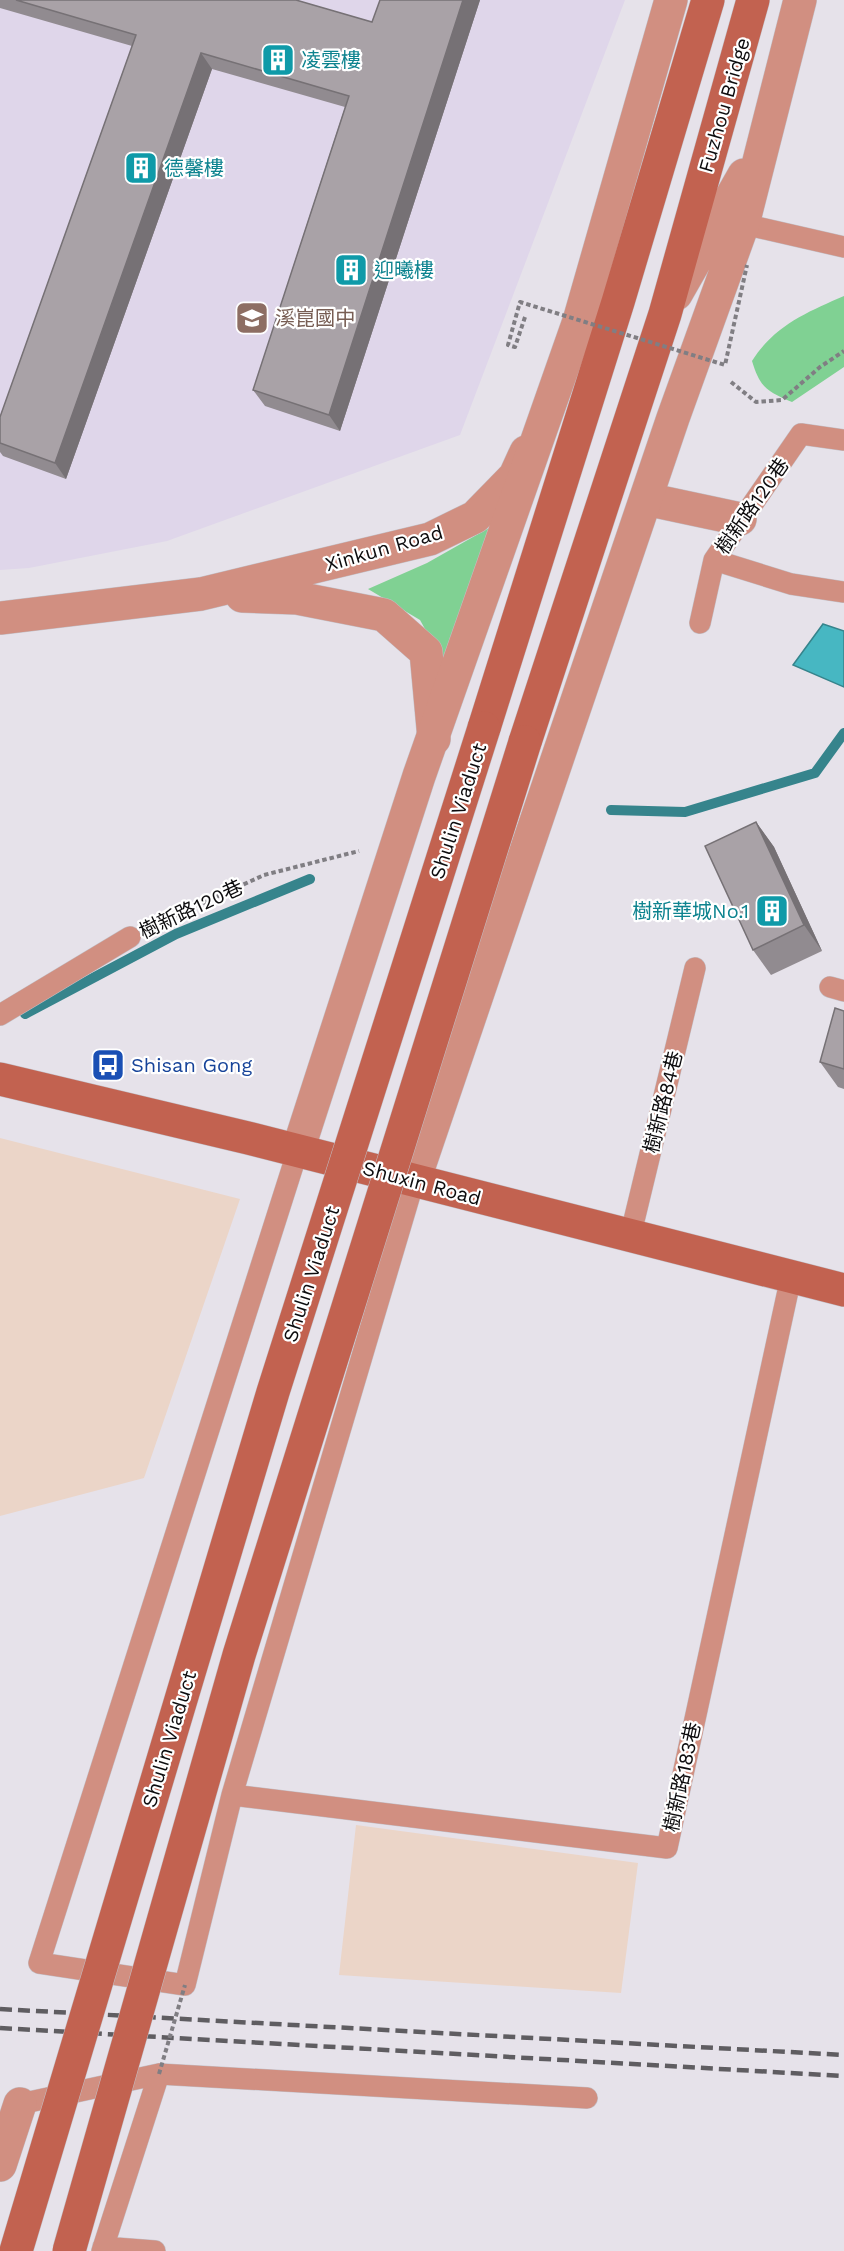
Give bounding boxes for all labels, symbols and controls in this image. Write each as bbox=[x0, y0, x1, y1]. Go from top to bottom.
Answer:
street label: Fuzhou Bridge bbox=[693, 35, 755, 175]
building icon: 凌雲樓 bbox=[260, 42, 296, 78]
place label: 凌雲樓 bbox=[301, 48, 361, 72]
building icon: 德馨樓 bbox=[123, 150, 159, 186]
place label: 德馨樓 bbox=[164, 156, 224, 180]
building icon: 迎曦樓 bbox=[333, 252, 369, 288]
place label: 迎曦樓 bbox=[374, 258, 434, 282]
school or university icon: 溪崑國中 bbox=[234, 300, 270, 336]
place label: 溪崑國中 bbox=[275, 306, 355, 330]
street label: 樹新路120巷 bbox=[710, 453, 794, 559]
street label: Xinkun Road bbox=[322, 520, 446, 576]
street label: Shulin Viaduct bbox=[425, 739, 491, 882]
street label: 樹新路120巷 bbox=[135, 874, 247, 944]
building icon: 樹新華城No.1 bbox=[754, 893, 790, 929]
place label: 樹新華城No.1 bbox=[632, 899, 749, 923]
bus stop icon: Shisan Gong bbox=[90, 1047, 126, 1083]
street label: 樹新路84巷 bbox=[639, 1048, 687, 1156]
place label: Shisan Gong bbox=[131, 1053, 252, 1077]
street label: Shuxin Road bbox=[360, 1156, 484, 1210]
street label: Shulin Viaduct bbox=[278, 1202, 344, 1345]
street label: Shulin Viaduct bbox=[137, 1667, 201, 1810]
street label: 樹新路183巷 bbox=[659, 1720, 705, 1834]

